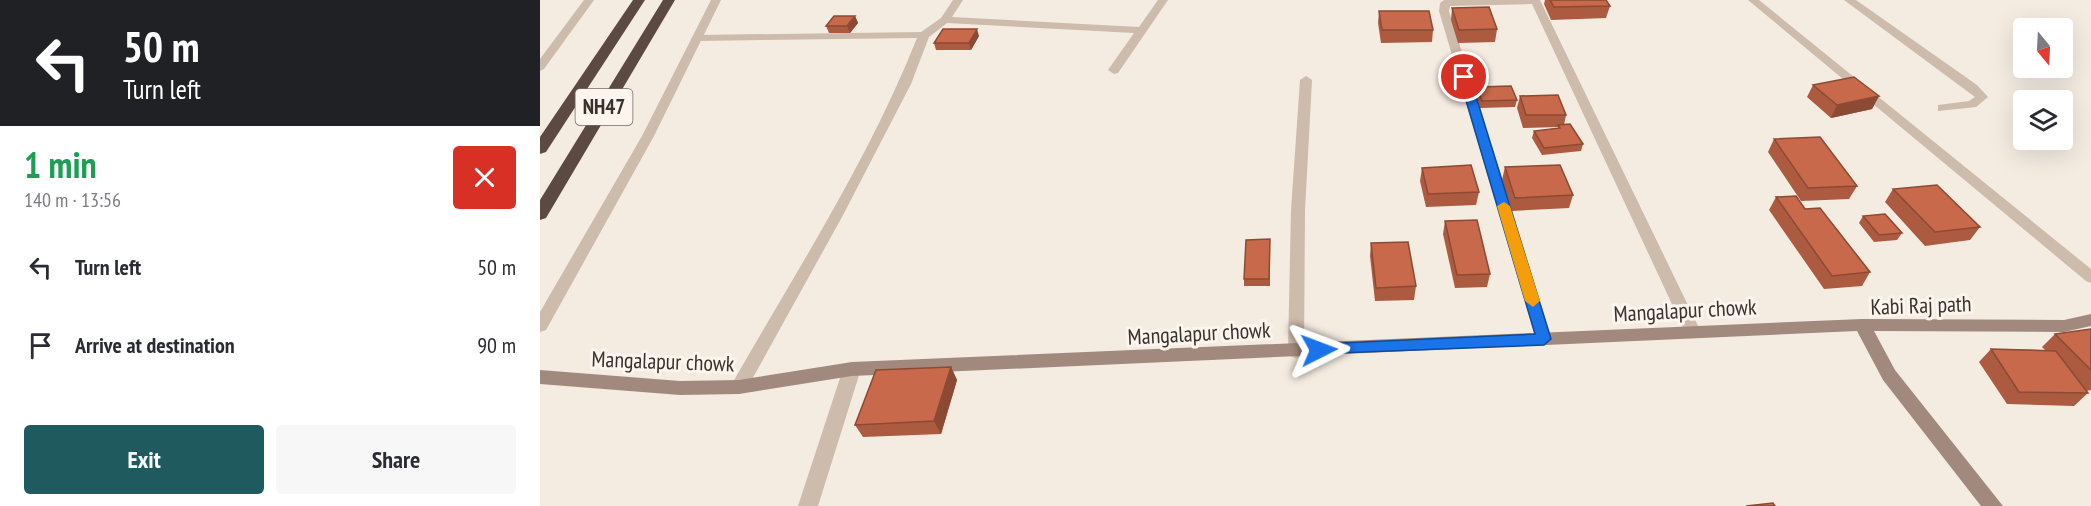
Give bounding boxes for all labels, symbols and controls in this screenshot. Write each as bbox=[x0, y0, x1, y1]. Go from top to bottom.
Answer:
north arrow bbox=[2013, 18, 2073, 78]
map controls bbox=[2013, 18, 2073, 150]
text: 50 m bbox=[123, 19, 200, 74]
icon: left bbox=[24, 24, 102, 102]
pin bbox=[1438, 51, 1489, 102]
icon: arrive bbox=[1447, 60, 1480, 93]
text: Turn left bbox=[123, 72, 201, 106]
road number: NH47 bbox=[576, 89, 632, 125]
button: layers bbox=[2013, 90, 2073, 150]
text: 1 min bbox=[24, 141, 97, 188]
button: close bbox=[453, 146, 516, 209]
text: 140 m · 13:56 bbox=[24, 187, 121, 213]
icon: left bbox=[24, 251, 57, 284]
text: Turn left bbox=[75, 253, 141, 281]
text: 50 m bbox=[477, 253, 516, 281]
street label: Kabi Raj path bbox=[1870, 289, 1972, 321]
street label: Mangalapur chowk bbox=[1613, 292, 1758, 328]
street label: Mangalapur chowk bbox=[1127, 315, 1272, 351]
position arrow bbox=[1287, 318, 1351, 382]
icon: arrive bbox=[24, 329, 57, 362]
text: Arrive at destination bbox=[75, 331, 235, 359]
text: 90 m bbox=[477, 331, 516, 359]
street label: Mangalapur chowk bbox=[591, 345, 735, 378]
button: Exit bbox=[24, 425, 264, 494]
button: Share bbox=[276, 425, 516, 494]

